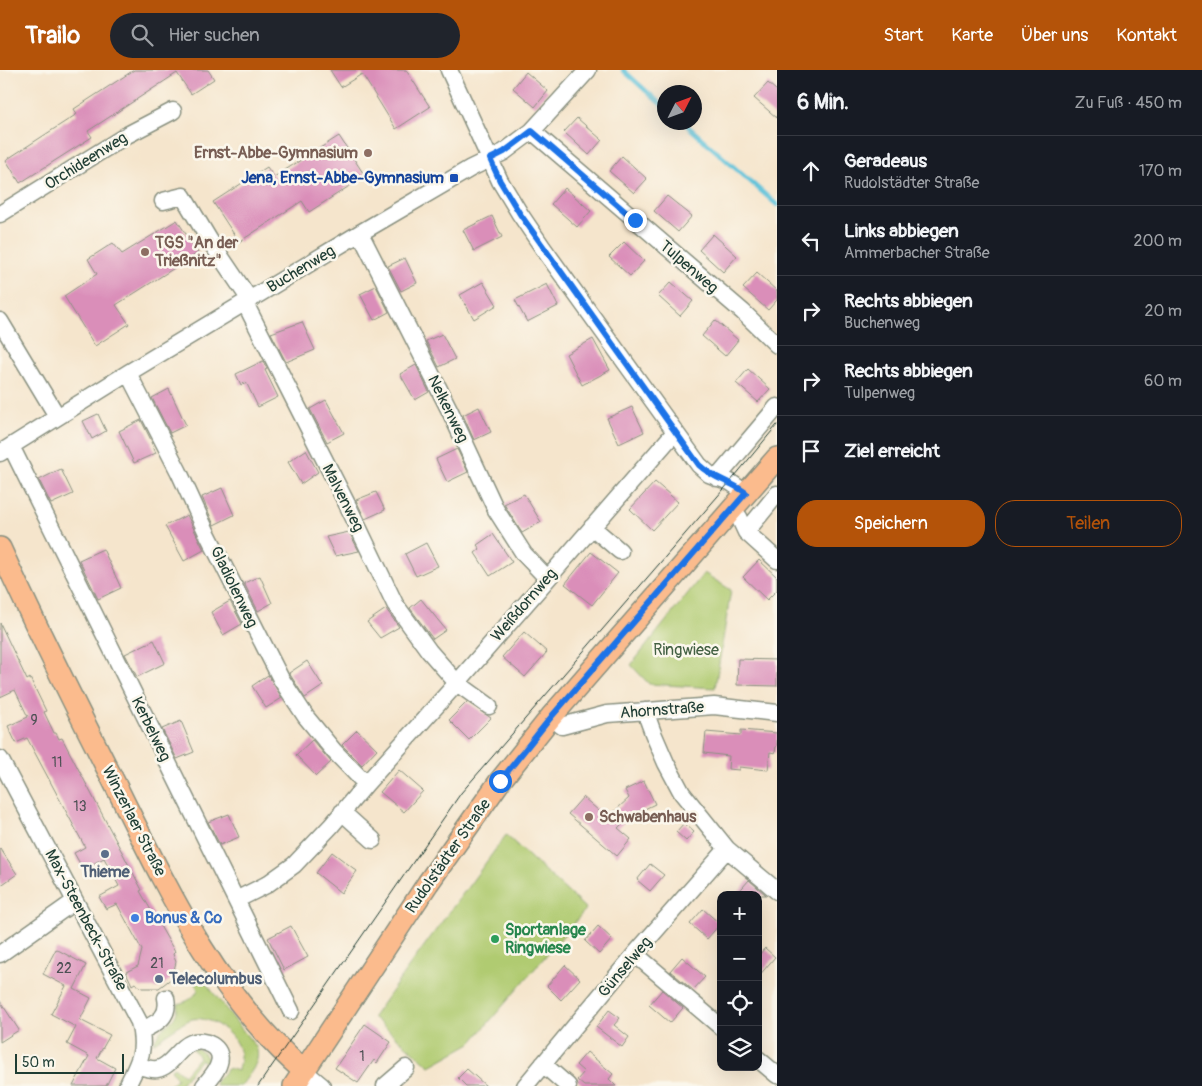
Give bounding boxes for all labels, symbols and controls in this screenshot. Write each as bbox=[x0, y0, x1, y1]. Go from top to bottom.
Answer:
search box bbox=[110, 13, 460, 58]
text: Trailo bbox=[25, 21, 80, 50]
icon: search bbox=[128, 21, 156, 49]
text: Hier suchen bbox=[168, 23, 260, 47]
text: Start bbox=[883, 24, 923, 47]
text: Karte bbox=[951, 24, 993, 47]
text: Über uns bbox=[1021, 24, 1088, 47]
text: Kontakt bbox=[1116, 24, 1177, 47]
north arrow bbox=[657, 85, 702, 130]
text: 6 Min. bbox=[797, 89, 849, 116]
text: Zu Fuß · 450 m bbox=[1074, 93, 1182, 113]
street label: Orchideenweg bbox=[41, 128, 131, 194]
place label: Ernst-Abbe-Gymnasium bbox=[194, 143, 358, 163]
marker: Ernst-Abbe-Gymnasium bbox=[362, 147, 374, 159]
text: Geradeaus bbox=[844, 149, 927, 173]
icon: ahead bbox=[797, 157, 825, 185]
text: 170 m bbox=[1139, 161, 1182, 181]
place label: Jena, Ernst-Abbe-Gymnasium bbox=[241, 168, 444, 188]
marker: Jena, Ernst-Abbe-Gymnasium bbox=[448, 172, 460, 184]
text: Rudolstädter Straße bbox=[844, 173, 979, 193]
route end bbox=[624, 209, 647, 232]
text: Links abbiegen bbox=[844, 219, 959, 243]
icon: left bbox=[797, 227, 825, 255]
text: 200 m bbox=[1134, 231, 1182, 251]
place label: TGS "An der Trießnitz" bbox=[154, 233, 239, 271]
street label: Tulpenweg bbox=[656, 236, 722, 298]
street label: Buchenweg bbox=[263, 241, 339, 297]
text: Ammerbacher Straße bbox=[844, 243, 990, 263]
marker: TGS "An der Trießnitz" bbox=[139, 246, 151, 258]
text: Rechts abbiegen bbox=[844, 289, 973, 313]
icon: right bbox=[797, 297, 825, 325]
text: 20 m bbox=[1144, 301, 1182, 321]
text: Buchenweg bbox=[844, 313, 920, 333]
text: Rechts abbiegen bbox=[844, 359, 973, 383]
icon: right bbox=[797, 367, 825, 395]
text: 60 m bbox=[1144, 371, 1182, 391]
street label: Nelkenweg bbox=[423, 372, 473, 446]
text: Tulpenweg bbox=[844, 383, 915, 403]
icon: arrive bbox=[797, 437, 825, 465]
text: Ziel erreicht bbox=[844, 439, 940, 463]
street label: Malvenweg bbox=[317, 461, 369, 535]
button: Speichern bbox=[797, 500, 985, 547]
button: Teilen bbox=[995, 500, 1182, 547]
street label: Gladiolenweg bbox=[206, 543, 262, 631]
street label: Weißdornweg bbox=[487, 564, 561, 646]
park label: Ringwiese bbox=[653, 640, 719, 660]
street label: Kerbelweg bbox=[127, 693, 175, 765]
street label: Ahornstraße bbox=[619, 697, 705, 723]
house number: 9 bbox=[30, 712, 38, 729]
house number: 11 bbox=[52, 754, 62, 771]
street label: Winzerlaer Straße bbox=[98, 762, 170, 880]
route start bbox=[489, 770, 512, 793]
street label: Rudolstädter Straße bbox=[401, 795, 495, 917]
house number: 13 bbox=[73, 798, 87, 815]
place label: Schwabenhaus bbox=[599, 807, 697, 827]
marker: Schwabenhaus bbox=[583, 811, 595, 823]
street label: Max-Steenbeck-Straße bbox=[40, 846, 132, 994]
marker: Thieme bbox=[99, 848, 111, 860]
place label: Thieme bbox=[79, 862, 131, 882]
map controls bbox=[717, 891, 762, 1071]
button: + bbox=[717, 891, 762, 936]
place label: Bonus & Co bbox=[145, 908, 223, 928]
marker: Bonus & Co bbox=[129, 912, 141, 924]
place label: Sportanlage Ringwiese bbox=[505, 920, 587, 958]
marker: Sportanlage Ringwiese bbox=[489, 933, 501, 945]
street label: Günselweg bbox=[594, 933, 656, 1001]
button: − bbox=[717, 936, 762, 981]
house number: 21 bbox=[150, 955, 164, 972]
house number: 22 bbox=[56, 960, 72, 977]
place label: Telecolumbus bbox=[168, 969, 263, 989]
marker: Telecolumbus bbox=[153, 973, 165, 985]
button: locate bbox=[717, 981, 762, 1026]
button: layers bbox=[717, 1026, 762, 1071]
house number: 1 bbox=[359, 1048, 365, 1065]
scale bar bbox=[15, 1051, 124, 1074]
text: 50 m bbox=[22, 1054, 55, 1071]

